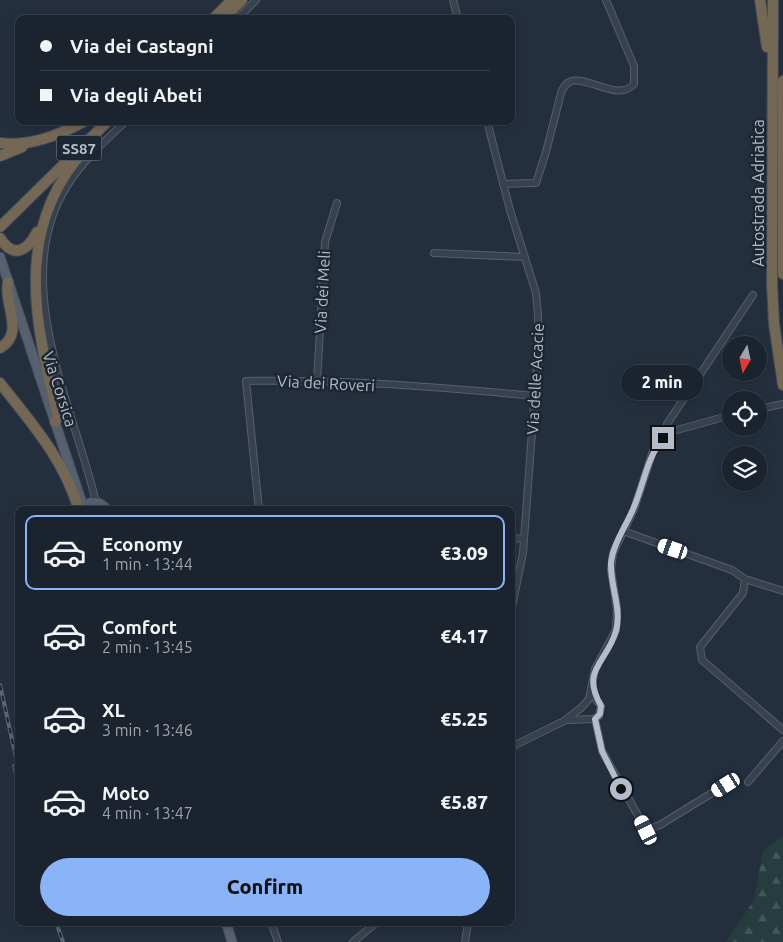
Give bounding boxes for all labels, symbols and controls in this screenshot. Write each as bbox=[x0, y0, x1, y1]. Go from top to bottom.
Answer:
text: Via dei Castagni bbox=[70, 35, 214, 57]
text: Via degli Abeti bbox=[70, 84, 202, 106]
street label: Autostrada Adriatica bbox=[749, 119, 767, 267]
road number: SS87 bbox=[56, 136, 102, 160]
street label: Via dei Meli bbox=[311, 250, 333, 334]
street label: Via delle Acacie bbox=[523, 323, 547, 435]
north arrow bbox=[722, 336, 768, 381]
map controls bbox=[722, 336, 767, 491]
street label: Via Corsica bbox=[39, 349, 81, 429]
callout: 2 min bbox=[622, 366, 704, 400]
street label: Via dei Roveri bbox=[277, 371, 375, 395]
text: 2 min bbox=[642, 373, 682, 391]
button: locate bbox=[722, 391, 767, 436]
route end bbox=[652, 427, 674, 449]
button: layers bbox=[722, 446, 767, 491]
icon: car bbox=[42, 530, 87, 575]
text: Economy bbox=[102, 533, 183, 555]
car bbox=[656, 537, 689, 561]
text: €3.09 bbox=[440, 542, 488, 564]
text: 1 min · 13:44 bbox=[102, 555, 193, 573]
icon: car bbox=[42, 613, 87, 658]
text: Comfort bbox=[102, 616, 177, 638]
text: €4.17 bbox=[440, 625, 488, 647]
text: 2 min · 13:45 bbox=[102, 638, 193, 656]
icon: car bbox=[42, 696, 87, 741]
text: XL bbox=[102, 699, 125, 721]
text: €5.25 bbox=[440, 708, 488, 730]
text: 3 min · 13:46 bbox=[102, 721, 193, 739]
car bbox=[709, 771, 742, 799]
route start bbox=[610, 778, 632, 800]
icon: car bbox=[42, 779, 87, 824]
text: Moto bbox=[102, 782, 150, 804]
text: €5.87 bbox=[440, 791, 488, 813]
text: 4 min · 13:47 bbox=[102, 804, 193, 822]
car bbox=[632, 813, 659, 847]
button: Confirm bbox=[40, 858, 490, 916]

